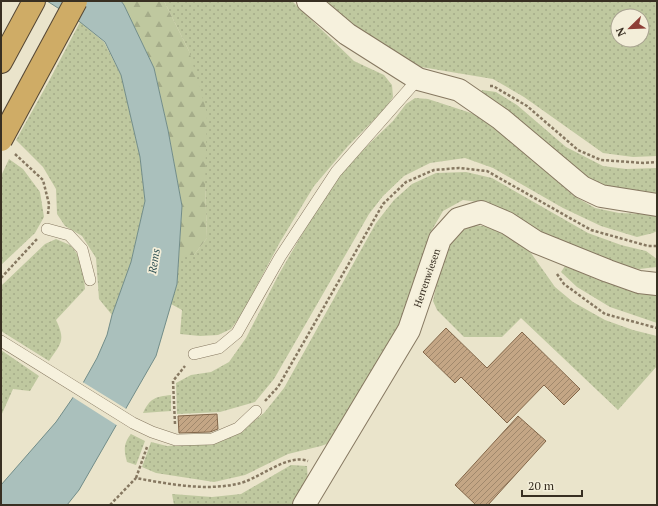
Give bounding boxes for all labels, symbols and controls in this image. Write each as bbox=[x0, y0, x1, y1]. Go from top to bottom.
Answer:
north arrow bbox=[610, 8, 650, 48]
text: N bbox=[612, 25, 629, 38]
water label: Rems bbox=[145, 247, 163, 276]
street label: Herrenwiesen bbox=[411, 247, 443, 309]
scale bar bbox=[522, 472, 582, 498]
text: 20 m bbox=[528, 478, 555, 493]

